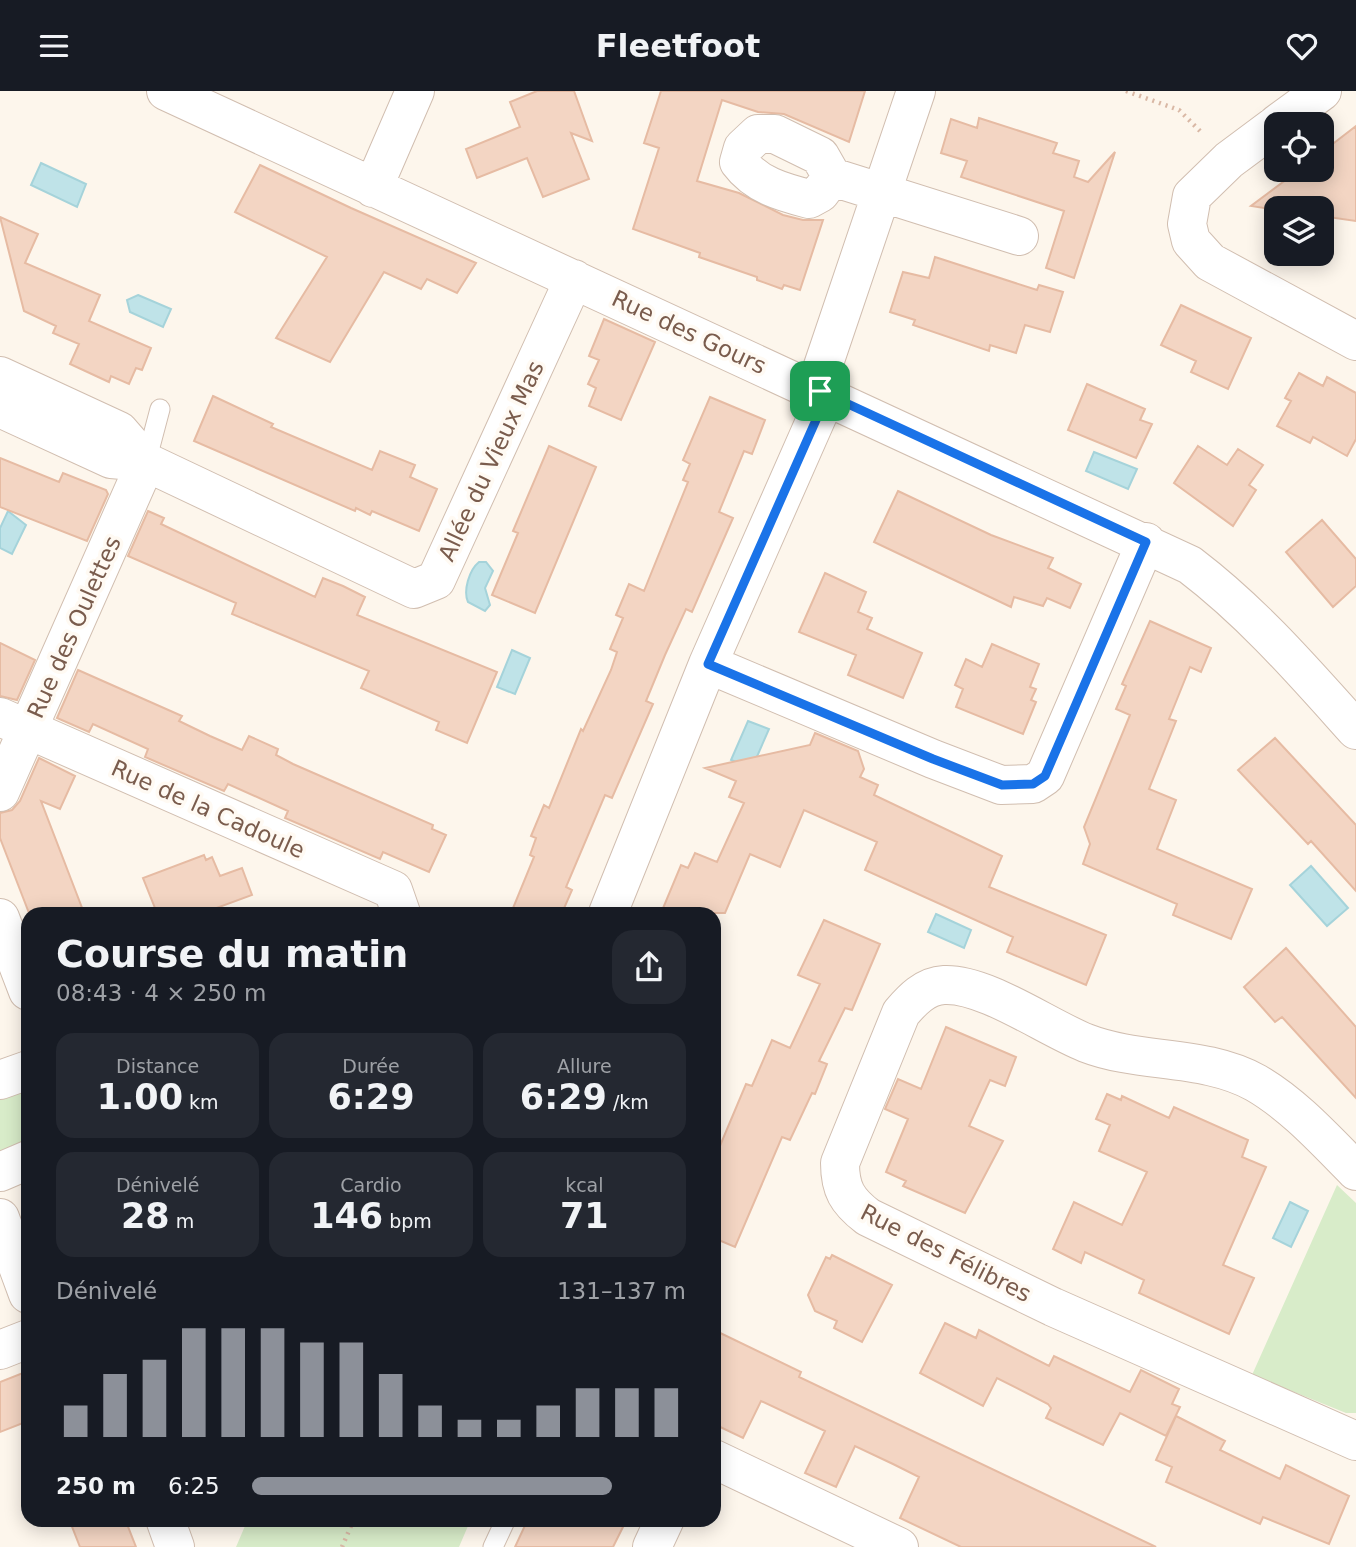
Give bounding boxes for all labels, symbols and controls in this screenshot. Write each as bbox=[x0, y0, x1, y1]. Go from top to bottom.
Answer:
icon: menu bbox=[35, 27, 73, 65]
text: Fleetfoot bbox=[596, 27, 760, 65]
icon: heart bbox=[1283, 27, 1321, 65]
map controls bbox=[1264, 112, 1334, 266]
button: locate bbox=[1264, 112, 1334, 182]
button: layers bbox=[1264, 196, 1334, 266]
street label: Rue des Gours bbox=[608, 285, 770, 379]
street label: Allée du Vieux Mas bbox=[433, 357, 549, 565]
pin bbox=[790, 361, 850, 421]
icon: arrive bbox=[801, 372, 839, 410]
street label: Rue des Oulettes bbox=[22, 532, 126, 722]
street label: Rue de la Cadoule bbox=[107, 755, 309, 863]
button: share bbox=[612, 930, 686, 1004]
text: Course du matin bbox=[56, 932, 408, 976]
text: 08:43 · 4 × 250 m bbox=[56, 980, 266, 1006]
text: Distance bbox=[116, 1055, 199, 1077]
text: Durée bbox=[342, 1055, 400, 1077]
text: Allure bbox=[557, 1055, 612, 1077]
text: 1.00 bbox=[97, 1077, 183, 1117]
text: 6:29 bbox=[327, 1077, 415, 1117]
text: 6:29 bbox=[520, 1077, 607, 1117]
text: km bbox=[183, 1091, 219, 1113]
text: /km bbox=[607, 1091, 649, 1113]
text: Dénivelé bbox=[116, 1174, 199, 1196]
text: Cardio bbox=[340, 1174, 402, 1196]
text: kcal bbox=[565, 1174, 604, 1196]
text: 28 bbox=[121, 1196, 170, 1236]
text: 146 bbox=[310, 1196, 383, 1236]
text: 71 bbox=[560, 1196, 609, 1236]
street label: Rue des Félibres bbox=[857, 1199, 1035, 1307]
text: m bbox=[170, 1210, 194, 1232]
text: bpm bbox=[383, 1210, 432, 1232]
text: Dénivelé bbox=[56, 1278, 157, 1304]
text: 131–137 m bbox=[557, 1278, 686, 1304]
text: 250 m bbox=[56, 1473, 136, 1499]
text: 6:25 bbox=[168, 1473, 220, 1499]

